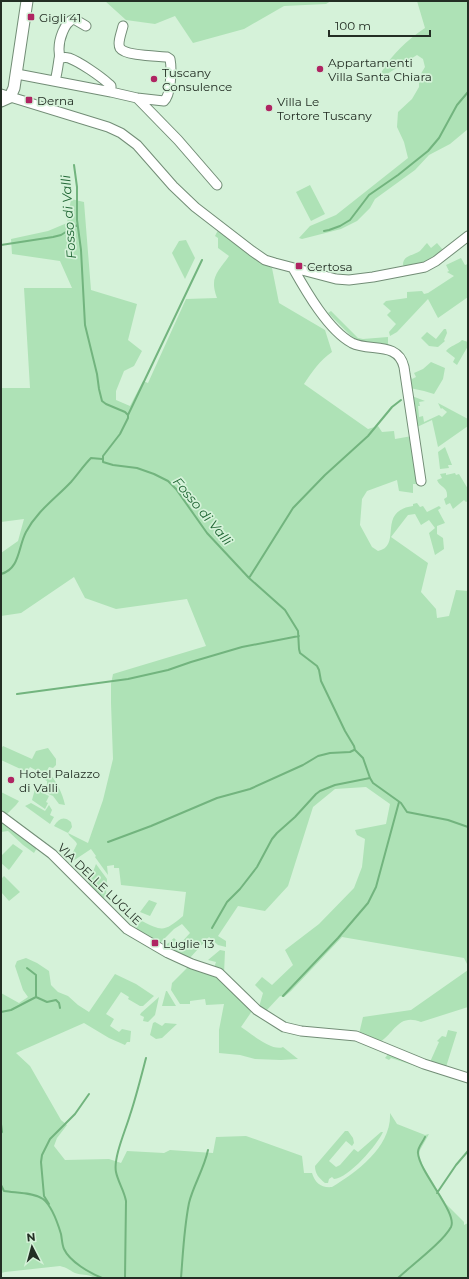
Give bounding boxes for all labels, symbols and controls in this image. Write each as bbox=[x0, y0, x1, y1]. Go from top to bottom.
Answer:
place label: Gigli 41 bbox=[39, 10, 81, 25]
marker: Gigli 41 bbox=[26, 12, 36, 22]
scale bar bbox=[329, 12, 430, 38]
text: 100 m bbox=[335, 18, 371, 33]
place label: Appartamenti Villa Santa Chiara bbox=[328, 55, 432, 84]
marker: Appartamenti Villa Santa Chiara bbox=[315, 64, 325, 74]
place label: Tuscany Consulence bbox=[162, 65, 232, 94]
marker: Tuscany Consulence bbox=[149, 74, 159, 84]
place label: Derna bbox=[37, 93, 74, 108]
place label: Villa Le Tortore Tuscany bbox=[277, 94, 372, 123]
marker: Derna bbox=[24, 95, 34, 105]
marker: Villa Le Tortore Tuscany bbox=[264, 103, 274, 113]
water label: Fosso di Valli bbox=[57, 174, 79, 259]
place label: Certosa bbox=[307, 259, 353, 274]
marker: Certosa bbox=[294, 261, 304, 271]
water label: Fosso di Valli bbox=[170, 474, 236, 549]
place label: Hotel Palazzo di Valli bbox=[19, 766, 100, 795]
marker: Hotel Palazzo di Valli bbox=[6, 775, 16, 785]
street label: VIA DELLE LUGLIE bbox=[55, 840, 145, 928]
place label: Luglie 13 bbox=[163, 936, 214, 951]
marker: Luglie 13 bbox=[150, 938, 160, 948]
north arrow bbox=[12, 1227, 52, 1267]
text: N bbox=[26, 1230, 36, 1244]

